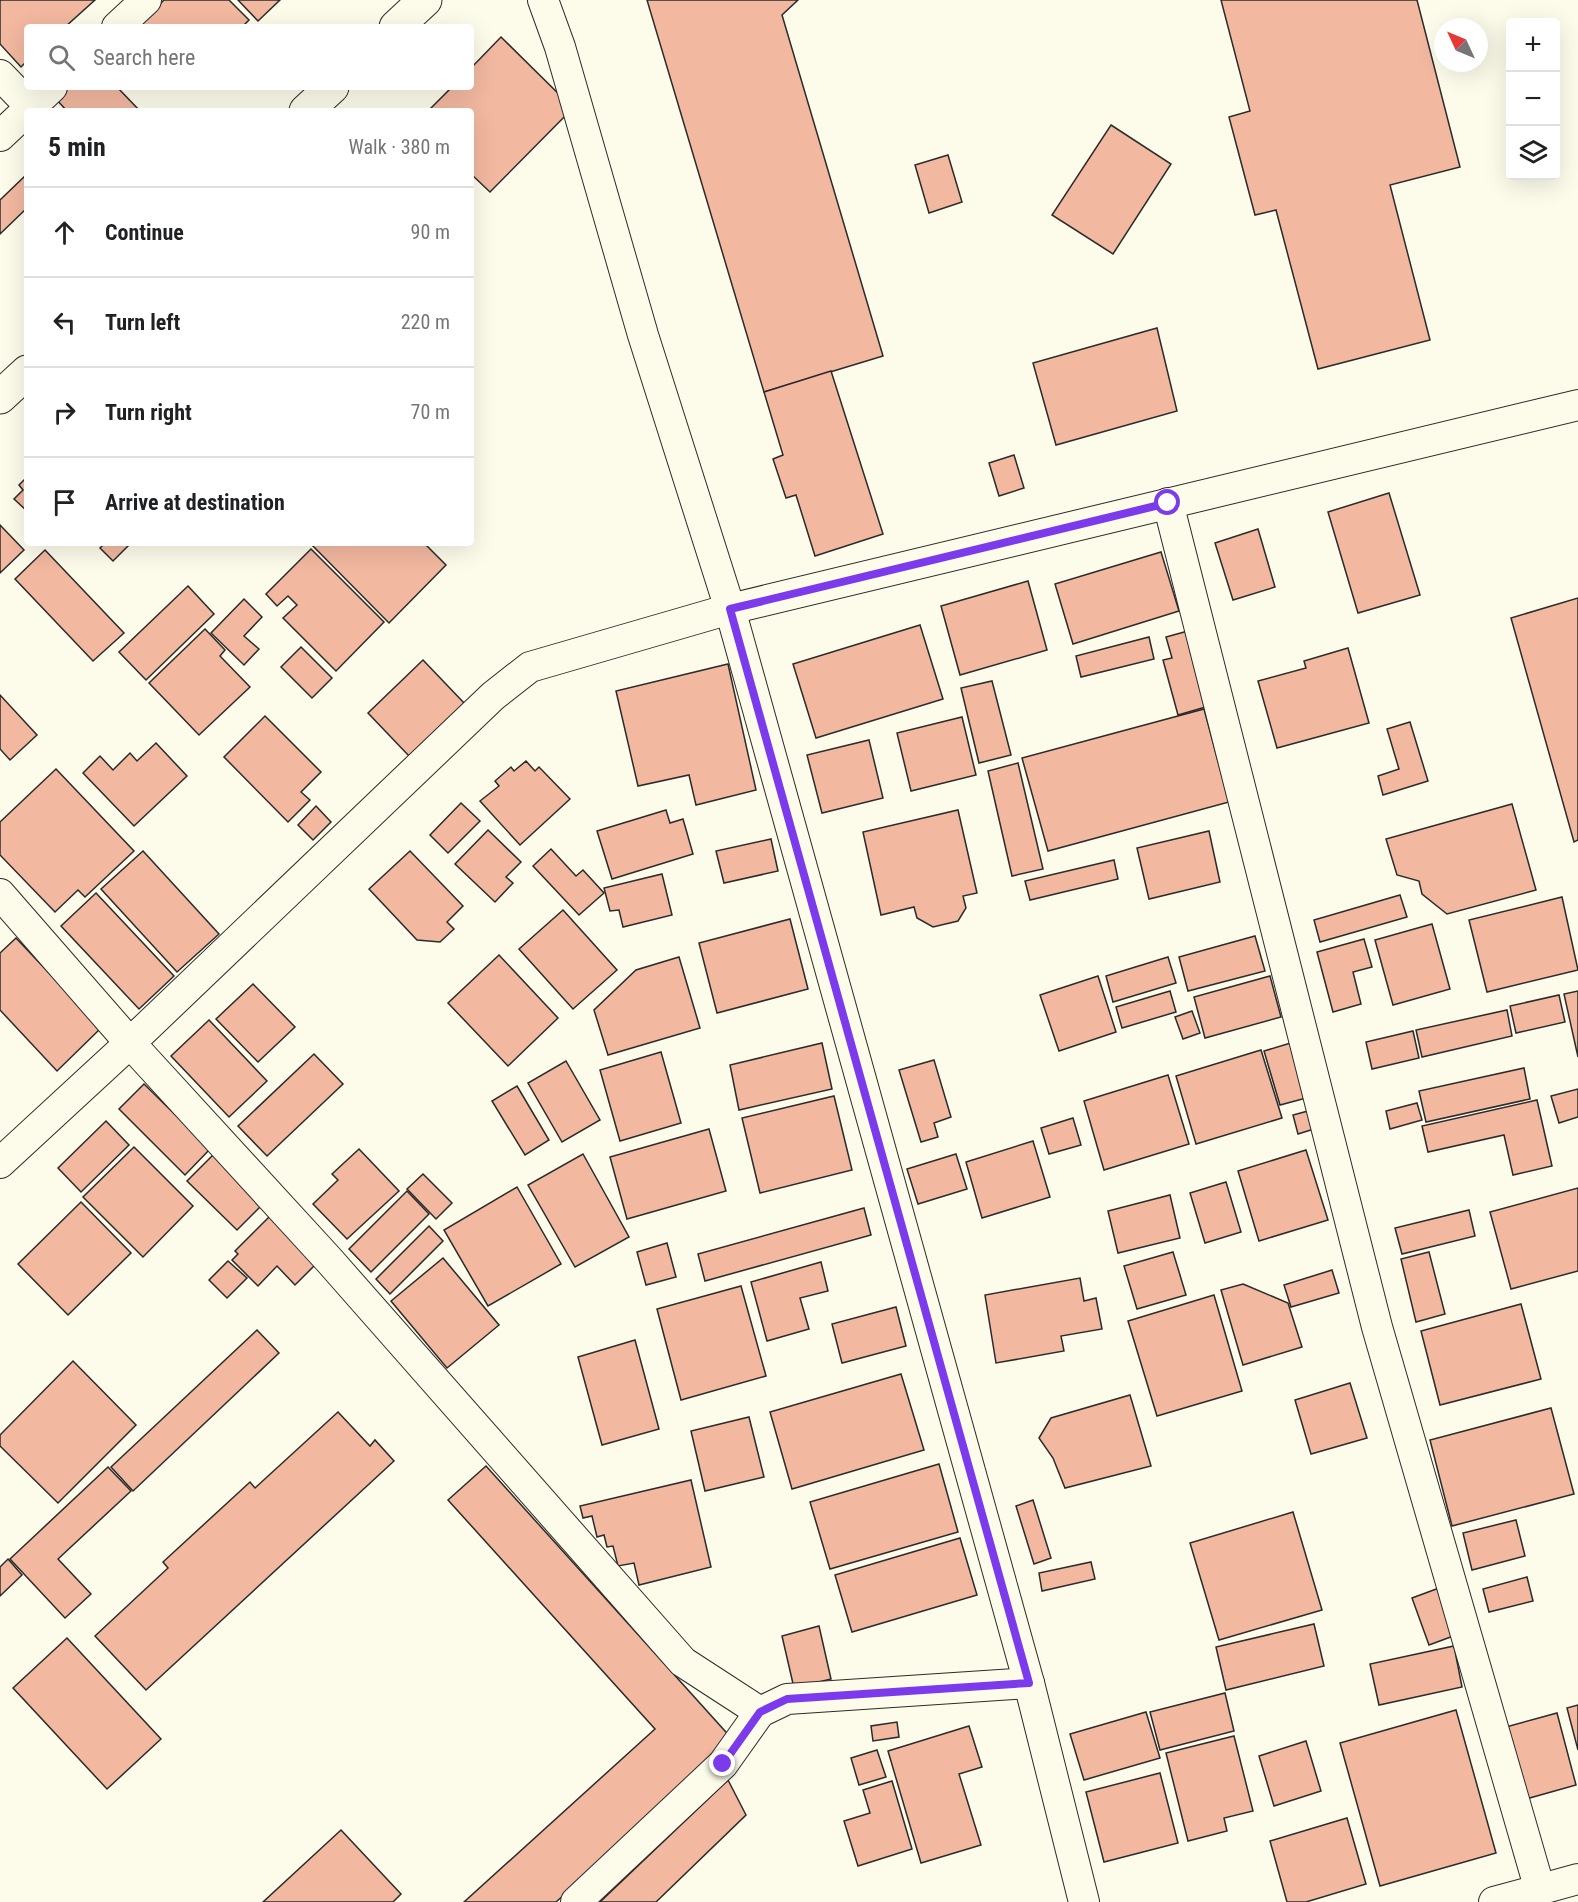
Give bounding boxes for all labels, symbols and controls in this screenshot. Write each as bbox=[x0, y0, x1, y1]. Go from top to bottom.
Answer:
north arrow bbox=[1434, 18, 1488, 72]
map controls bbox=[1506, 18, 1560, 180]
button: + bbox=[1506, 18, 1560, 72]
search box bbox=[24, 24, 474, 90]
icon: search bbox=[45, 41, 78, 74]
text: Search here bbox=[93, 45, 195, 70]
button: − bbox=[1506, 72, 1560, 126]
button: layers bbox=[1506, 126, 1560, 180]
text: 5 min bbox=[48, 132, 106, 162]
text: Walk · 380 m bbox=[349, 135, 450, 159]
icon: ahead bbox=[48, 216, 81, 249]
text: Continue bbox=[105, 220, 184, 245]
text: 90 m bbox=[411, 220, 450, 244]
icon: left bbox=[48, 306, 81, 339]
text: Turn left bbox=[105, 310, 180, 335]
text: 220 m bbox=[401, 310, 450, 334]
icon: right bbox=[48, 396, 81, 429]
text: Turn right bbox=[105, 400, 192, 425]
text: 70 m bbox=[411, 400, 450, 424]
icon: arrive bbox=[48, 486, 81, 519]
route start bbox=[1154, 489, 1180, 515]
text: Arrive at destination bbox=[105, 490, 285, 515]
route end bbox=[709, 1750, 735, 1776]

